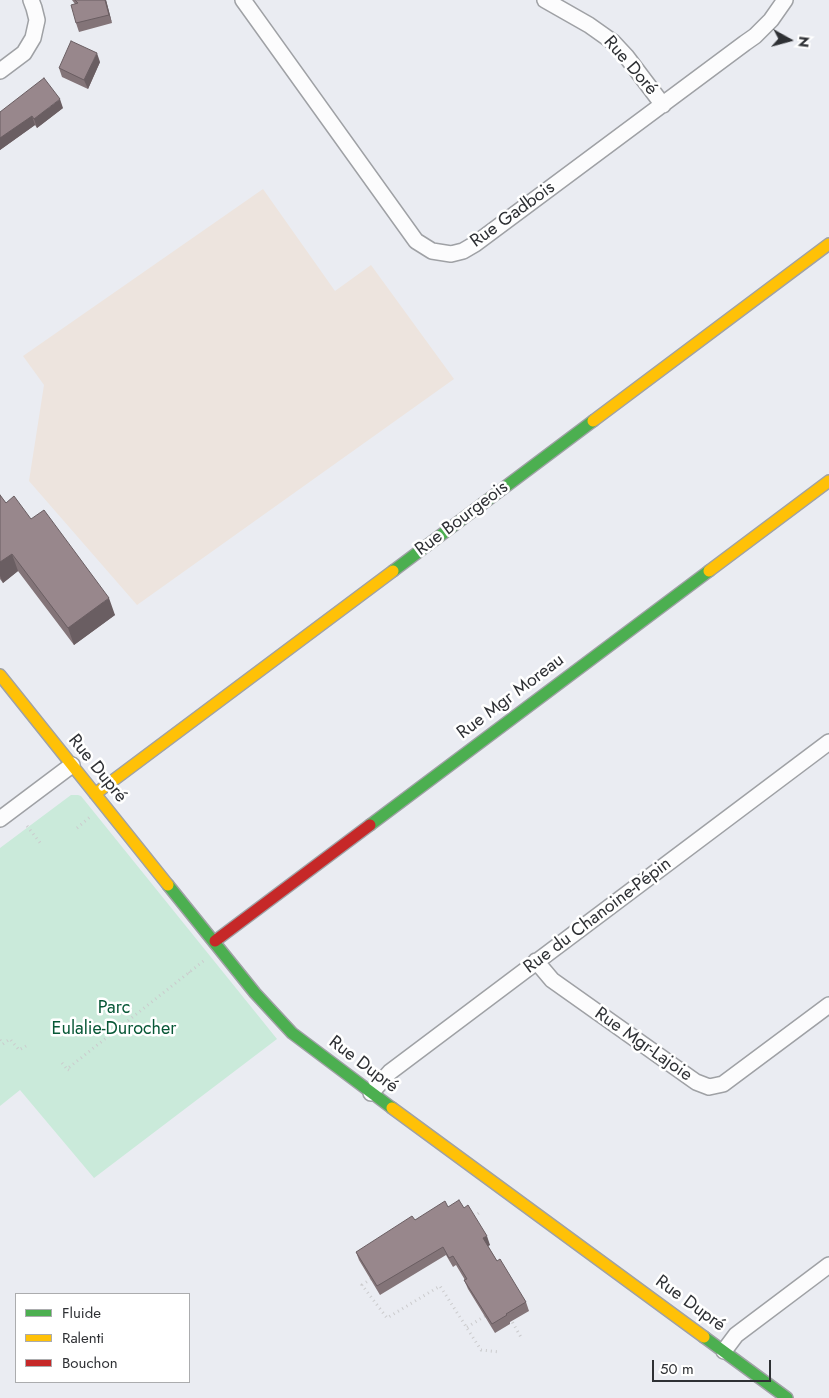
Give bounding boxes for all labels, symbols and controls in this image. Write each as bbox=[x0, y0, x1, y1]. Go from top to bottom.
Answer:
north arrow bbox=[764, 15, 814, 65]
street label: Rue Doré bbox=[598, 32, 662, 100]
text: N bbox=[793, 35, 814, 49]
street label: Rue Gadbois bbox=[467, 177, 559, 253]
street label: Rue Bourgeois bbox=[411, 477, 513, 561]
street label: Rue Mgr Moreau bbox=[453, 650, 569, 744]
street label: Rue Dupré bbox=[63, 731, 131, 807]
street label: Rue du Chanoine-Pépin bbox=[520, 853, 676, 979]
park label: Parc Eulalie-Durocher bbox=[52, 998, 176, 1040]
street label: Rue Mgr-Lajoie bbox=[590, 1003, 696, 1087]
street label: Rue Dupré bbox=[324, 1032, 402, 1098]
street label: Rue Dupré bbox=[651, 1271, 729, 1337]
legend bbox=[15, 1293, 190, 1383]
text: Fluide bbox=[62, 1302, 101, 1324]
text: Ralenti bbox=[62, 1327, 104, 1349]
scale bar bbox=[654, 1350, 773, 1382]
text: Bouchon bbox=[62, 1352, 118, 1374]
text: 50 m bbox=[660, 1358, 694, 1380]

